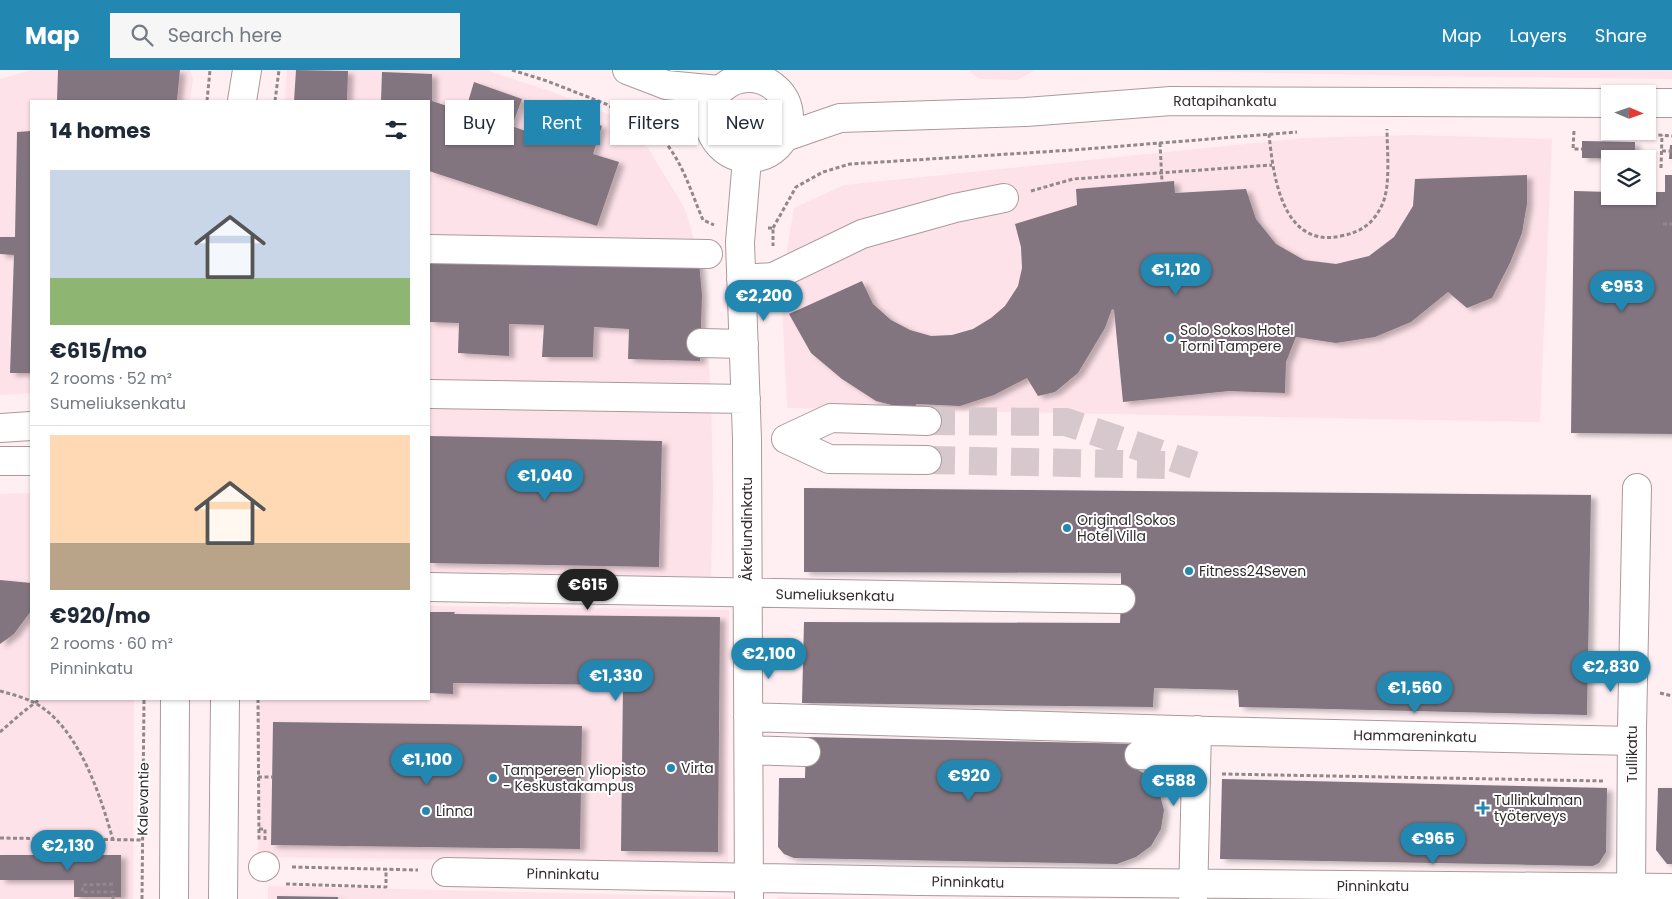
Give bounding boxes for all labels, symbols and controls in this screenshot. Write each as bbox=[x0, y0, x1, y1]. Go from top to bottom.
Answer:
search box bbox=[110, 13, 460, 58]
text: Map bbox=[25, 19, 80, 52]
icon: search bbox=[128, 21, 156, 49]
text: Search here bbox=[168, 22, 282, 49]
text: Map bbox=[1442, 23, 1482, 48]
text: Layers bbox=[1510, 23, 1567, 48]
text: Share bbox=[1595, 23, 1647, 48]
north arrow bbox=[1601, 85, 1656, 140]
map controls bbox=[1601, 85, 1656, 205]
street label: Ratapihankatu bbox=[1173, 91, 1277, 111]
chip: Buy bbox=[445, 100, 514, 145]
chip: Rent bbox=[524, 100, 600, 145]
chip: Filters bbox=[610, 100, 698, 145]
chip: New bbox=[708, 100, 782, 145]
text: 14 homes bbox=[50, 116, 151, 145]
icon: filters bbox=[382, 116, 410, 144]
button: layers bbox=[1601, 150, 1656, 205]
icon: home bbox=[185, 202, 275, 292]
pin: €1,120 bbox=[1135, 254, 1217, 296]
text: €1,120 bbox=[1152, 258, 1200, 281]
pin: €953 bbox=[1592, 270, 1652, 313]
text: €953 bbox=[1601, 275, 1643, 298]
pin: €2,200 bbox=[723, 280, 805, 322]
text: €2,200 bbox=[736, 284, 792, 307]
place label: Solo Sokos Hotel Torni Tampere bbox=[1180, 320, 1294, 356]
marker: Solo Sokos Hotel Torni Tampere bbox=[1164, 332, 1176, 344]
text: €615/mo bbox=[50, 336, 147, 365]
text: 2 rooms · 52 m² bbox=[50, 367, 172, 390]
text: Sumeliuksenkatu bbox=[50, 392, 186, 415]
pin: €1,040 bbox=[504, 460, 586, 502]
text: €1,040 bbox=[517, 464, 573, 487]
icon: home bbox=[185, 468, 275, 558]
street label: Åkerlundinkatu bbox=[737, 477, 757, 581]
place label: Original Sokos Hotel Villa bbox=[1077, 510, 1176, 546]
marker: Original Sokos Hotel Villa bbox=[1061, 522, 1073, 534]
place label: Fitness24Seven bbox=[1199, 561, 1306, 581]
marker: Fitness24Seven bbox=[1183, 565, 1195, 577]
pin: €615 bbox=[558, 568, 618, 611]
text: €615 bbox=[568, 573, 608, 596]
street label: Sumeliuksenkatu bbox=[775, 584, 895, 606]
text: €920/mo bbox=[50, 601, 150, 630]
text: 2 rooms · 60 m² bbox=[50, 632, 173, 655]
pin: €2,100 bbox=[728, 638, 810, 680]
text: €2,100 bbox=[742, 642, 796, 665]
pin: €2,830 bbox=[1570, 650, 1652, 693]
text: €2,830 bbox=[1583, 655, 1639, 678]
text: Pinninkatu bbox=[50, 657, 133, 680]
pin: €1,330 bbox=[575, 660, 657, 702]
text: €1,330 bbox=[589, 664, 643, 687]
pin: €1,560 bbox=[1374, 672, 1456, 714]
text: €1,560 bbox=[1388, 676, 1442, 699]
street label: Hammareninkatu bbox=[1353, 725, 1477, 747]
street label: Tullikatu bbox=[1622, 725, 1642, 783]
pin: €1,100 bbox=[386, 744, 468, 786]
text: €1,100 bbox=[402, 748, 452, 771]
place label: Virta bbox=[681, 758, 714, 778]
place label: Tampereen yliopisto - Keskustakampus bbox=[503, 760, 646, 796]
pin: €920 bbox=[939, 760, 999, 802]
street label: Kalevantie bbox=[132, 762, 154, 836]
marker: Virta bbox=[665, 762, 677, 774]
text: €920 bbox=[948, 764, 990, 787]
pin: €588 bbox=[1144, 764, 1204, 807]
text: €588 bbox=[1152, 769, 1196, 792]
marker: Tampereen yliopisto - Keskustakampus bbox=[487, 772, 499, 784]
place label: Tullinkulman työterveys bbox=[1494, 790, 1582, 826]
place label: Linna bbox=[436, 801, 473, 821]
marker: Tullinkulman työterveys bbox=[1476, 801, 1490, 815]
marker: Linna bbox=[420, 805, 432, 817]
pin: €965 bbox=[1403, 822, 1463, 865]
text: €965 bbox=[1411, 827, 1455, 850]
pin: €2,130 bbox=[27, 830, 109, 872]
text: €2,130 bbox=[42, 834, 94, 857]
street label: Pinninkatu bbox=[527, 863, 599, 885]
street label: Pinninkatu bbox=[932, 871, 1004, 893]
street label: Pinninkatu bbox=[1337, 876, 1409, 896]

